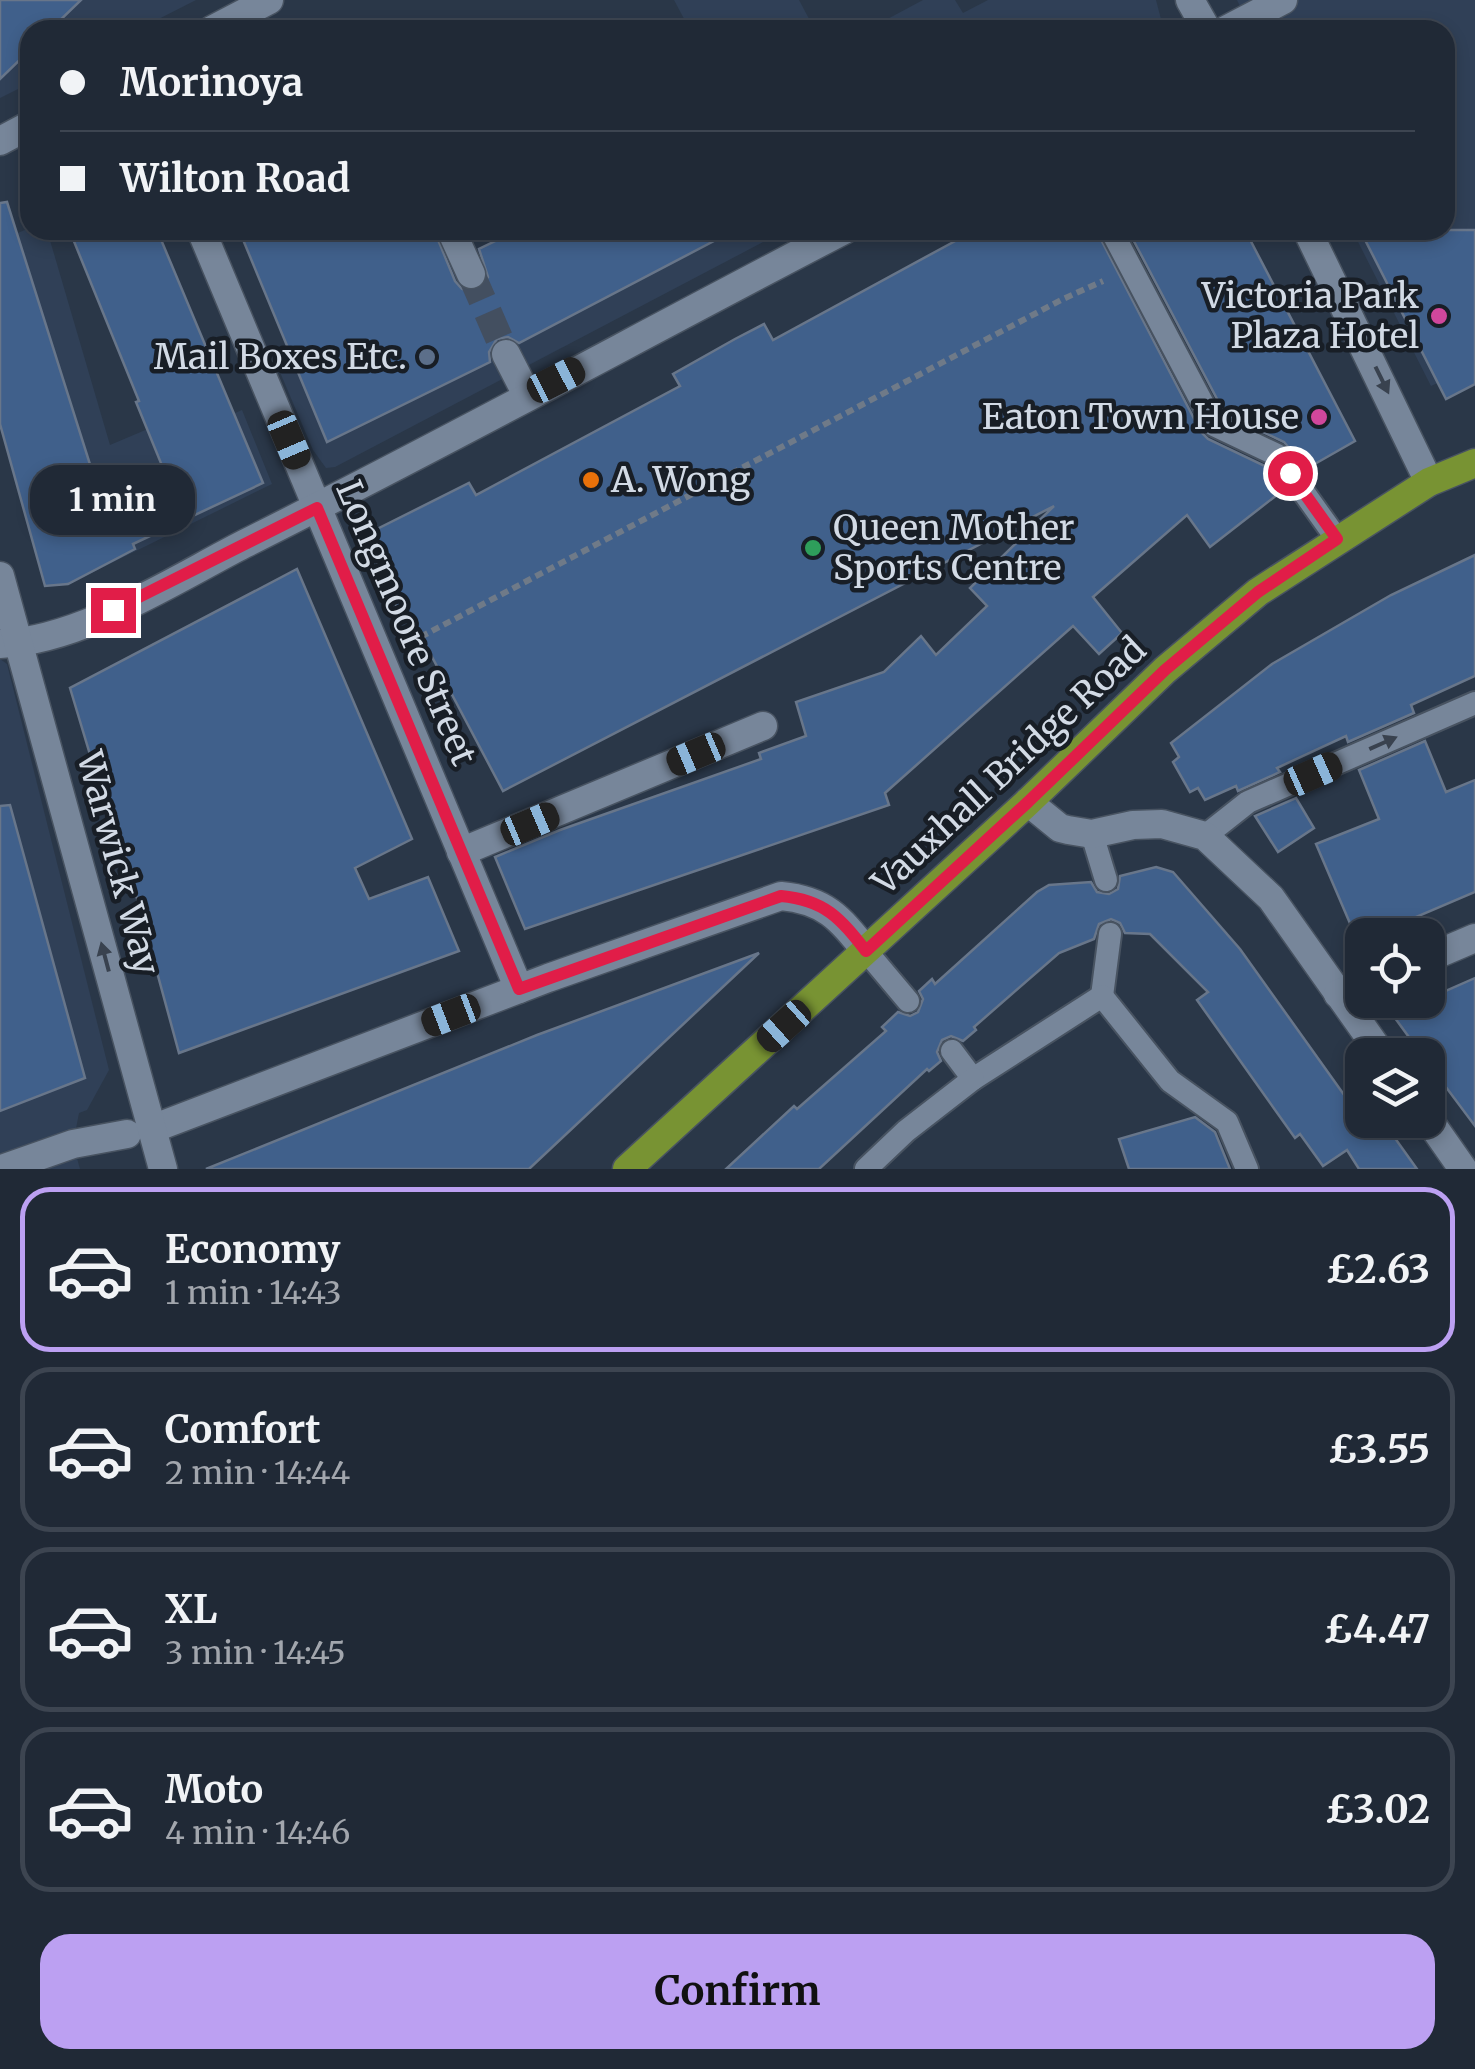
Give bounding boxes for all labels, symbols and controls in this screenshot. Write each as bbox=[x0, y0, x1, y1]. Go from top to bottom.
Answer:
text: Morinoya bbox=[120, 59, 303, 106]
text: Wilton Road bbox=[120, 155, 350, 202]
place label: Victoria Park Plaza Hotel bbox=[1201, 274, 1419, 358]
marker: Victoria Park Plaza Hotel bbox=[1428, 305, 1450, 327]
place label: Mail Boxes Etc. bbox=[154, 335, 407, 379]
marker: Mail Boxes Etc. bbox=[416, 346, 438, 368]
car bbox=[522, 353, 590, 407]
one-way arrow bbox=[1373, 366, 1390, 395]
place label: Eaton Town House bbox=[982, 395, 1299, 439]
marker: Eaton Town House bbox=[1308, 406, 1330, 428]
car bbox=[263, 407, 315, 473]
route start bbox=[1268, 451, 1313, 496]
place label: A. Wong bbox=[610, 458, 751, 502]
callout: 1 min bbox=[31, 465, 196, 535]
marker: A. Wong bbox=[580, 469, 602, 491]
street label: Longmoore Street bbox=[326, 474, 486, 772]
text: 1 min bbox=[69, 480, 156, 520]
place label: Queen Mother Sports Centre bbox=[833, 506, 1075, 590]
marker: Queen Mother Sports Centre bbox=[802, 537, 824, 559]
route end bbox=[91, 588, 136, 633]
street label: Vauxhall Bridge Road bbox=[862, 628, 1155, 905]
car bbox=[663, 728, 729, 780]
one-way arrow bbox=[1368, 735, 1398, 751]
street label: Warwick Way bbox=[67, 745, 169, 980]
car bbox=[1279, 748, 1347, 800]
car bbox=[497, 798, 563, 850]
map controls bbox=[1345, 918, 1445, 1138]
button: locate bbox=[1345, 918, 1445, 1018]
one-way arrow bbox=[97, 941, 112, 972]
car bbox=[418, 990, 484, 1040]
car bbox=[752, 995, 816, 1057]
button: layers bbox=[1345, 1038, 1445, 1138]
icon: car bbox=[45, 1225, 135, 1315]
text: Economy bbox=[165, 1226, 340, 1273]
text: £2.63 bbox=[1326, 1246, 1430, 1293]
text: 1 min · 14:43 bbox=[165, 1273, 342, 1313]
icon: car bbox=[45, 1405, 135, 1495]
text: Comfort bbox=[165, 1406, 321, 1453]
text: £3.55 bbox=[1328, 1426, 1430, 1473]
text: 2 min · 14:44 bbox=[165, 1453, 350, 1493]
icon: car bbox=[45, 1585, 135, 1675]
text: XL bbox=[165, 1586, 217, 1633]
text: £4.47 bbox=[1324, 1606, 1430, 1653]
text: 3 min · 14:45 bbox=[165, 1633, 346, 1673]
icon: car bbox=[45, 1765, 135, 1855]
text: Moto bbox=[165, 1766, 263, 1813]
text: £3.02 bbox=[1325, 1786, 1430, 1833]
text: 4 min · 14:46 bbox=[165, 1813, 350, 1853]
button: Confirm bbox=[40, 1934, 1435, 2049]

